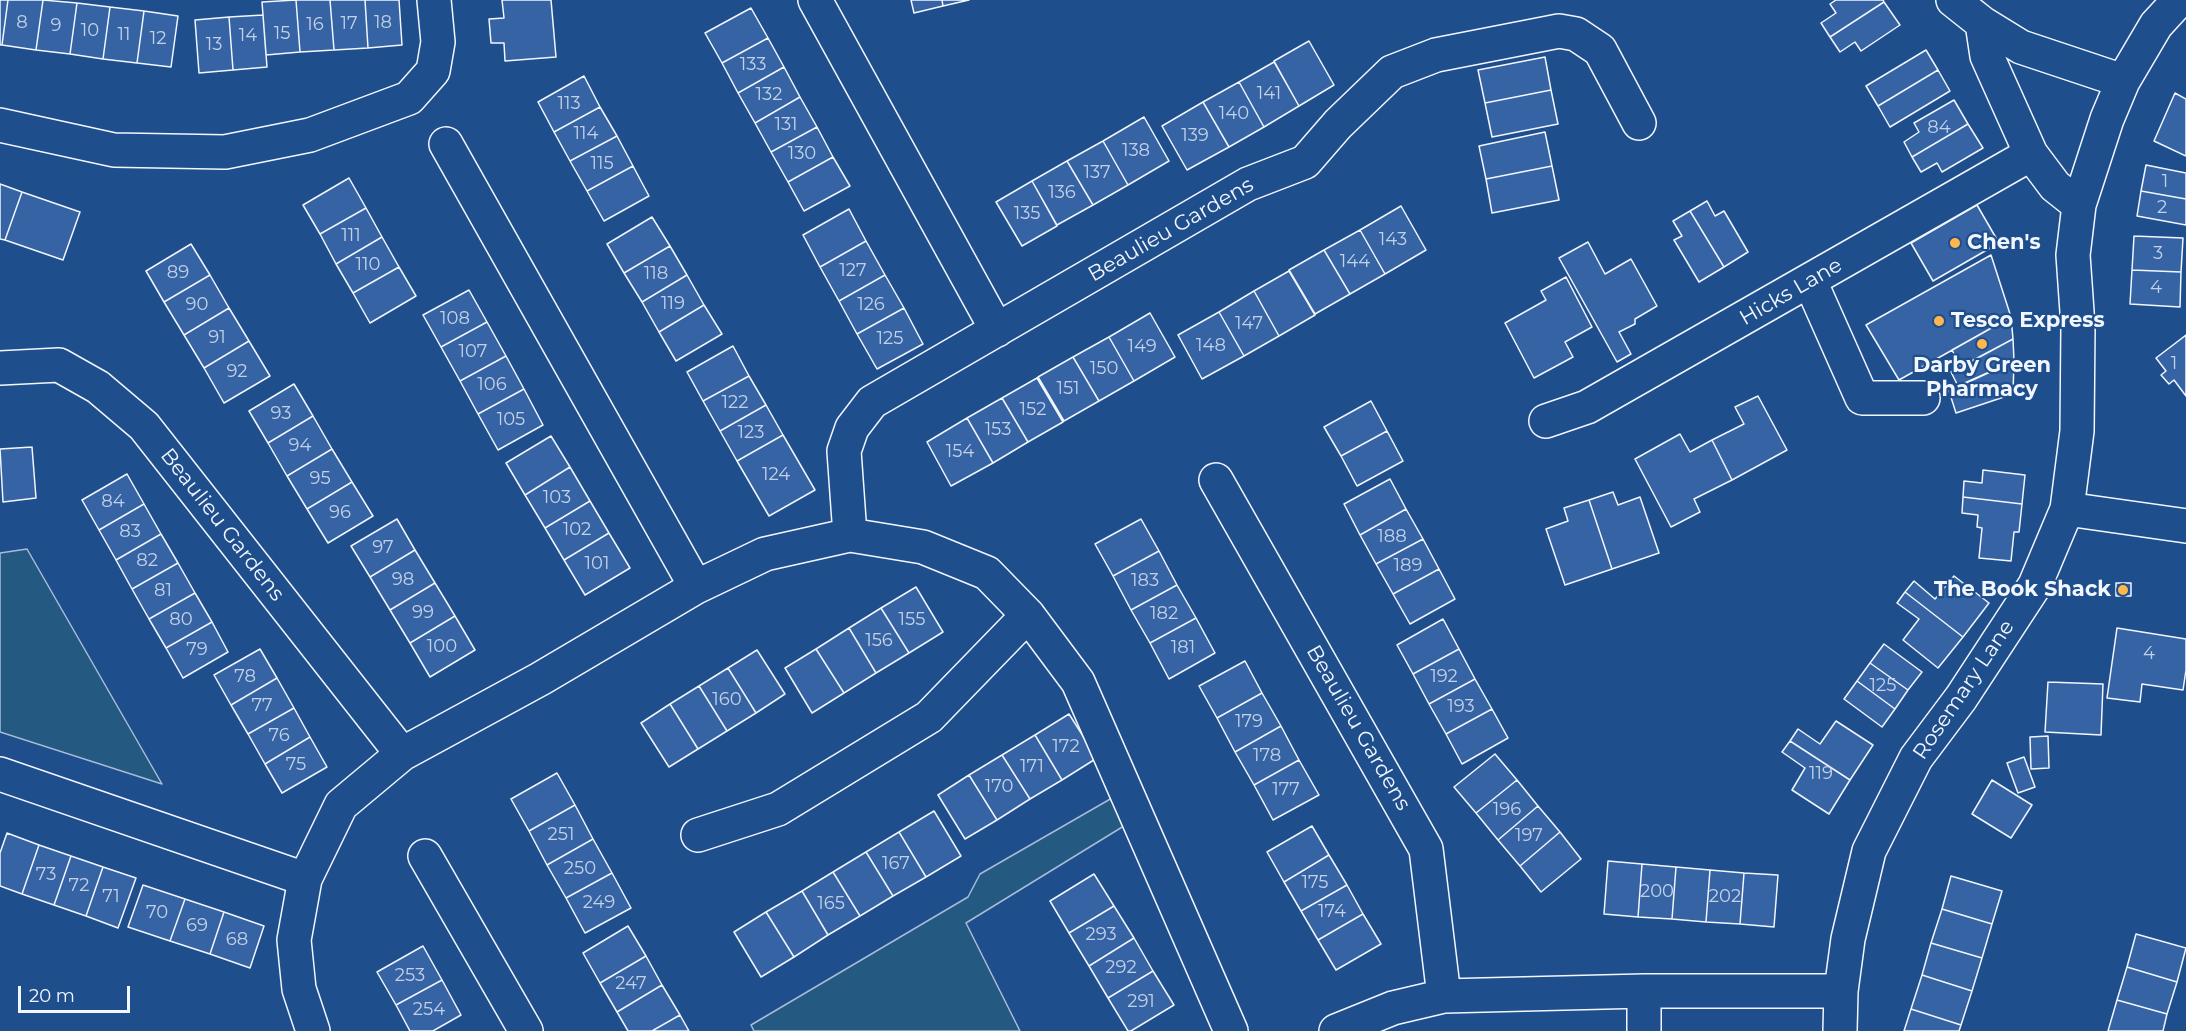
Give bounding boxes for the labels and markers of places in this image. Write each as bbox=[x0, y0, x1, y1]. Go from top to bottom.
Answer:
place label: Chen's bbox=[1967, 230, 2041, 256]
marker: Chen's bbox=[1948, 236, 1962, 250]
place label: Tesco Express bbox=[1951, 308, 2105, 334]
marker: Tesco Express bbox=[1932, 314, 1946, 328]
marker: Darby Green Pharmacy bbox=[1975, 337, 1989, 351]
place label: Darby Green Pharmacy bbox=[1913, 353, 2051, 403]
place label: The Book Shack bbox=[1934, 577, 2111, 603]
marker: The Book Shack bbox=[2116, 583, 2130, 597]

